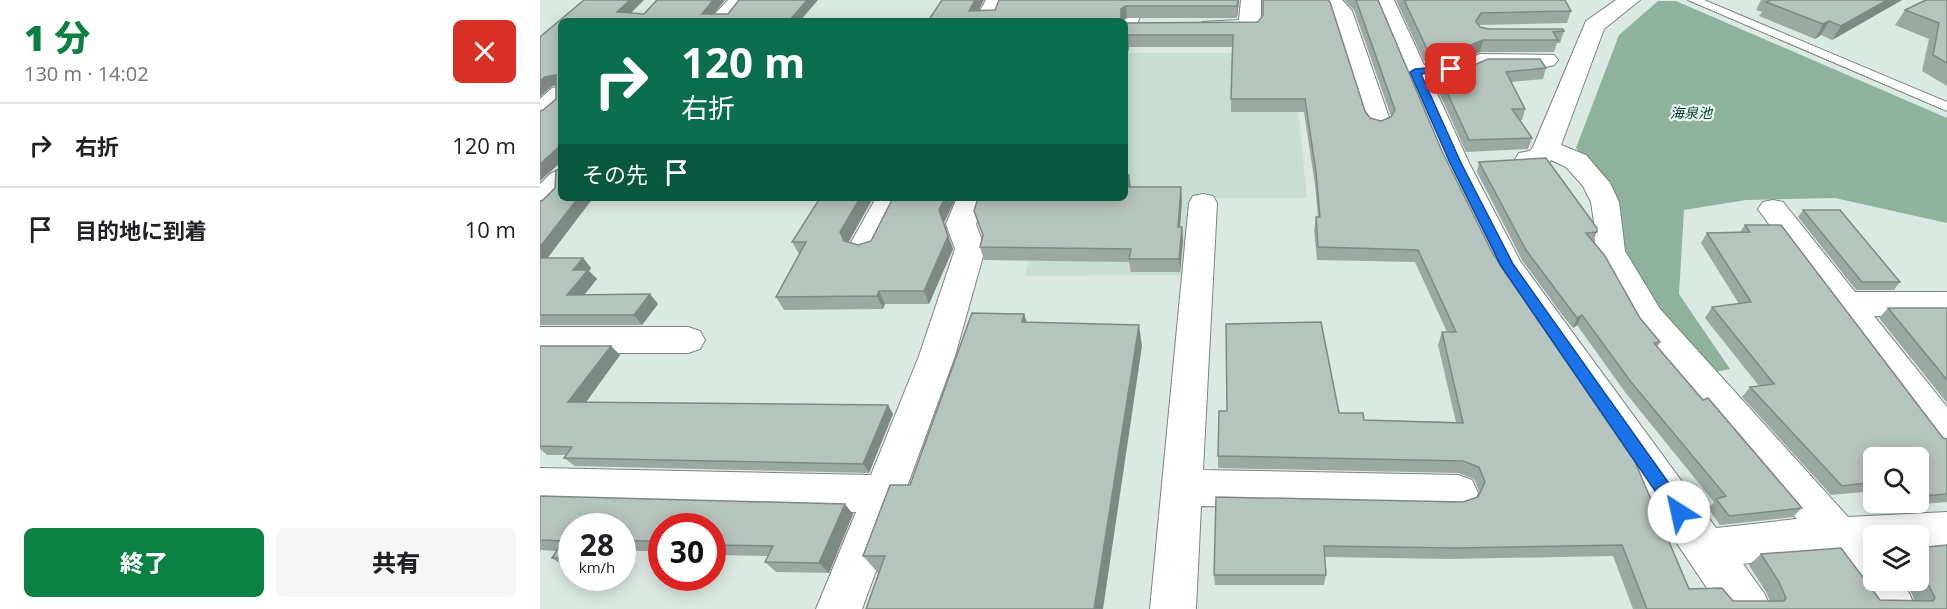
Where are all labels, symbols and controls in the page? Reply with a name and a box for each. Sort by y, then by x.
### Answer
text: 1 分 [24,13,90,62]
button: close [453,20,516,83]
text: 120 m [681,33,805,90]
icon: right [582,42,660,120]
pin [1425,43,1476,94]
icon: arrive [1434,52,1467,85]
text: 130 m · 14:02 [24,60,149,87]
text: 右折 [681,89,735,126]
water label: 海泉池 [1670,103,1714,122]
icon: right [24,129,57,162]
text: 120 m [452,130,516,160]
text: 右折 [75,131,119,161]
icon: arrive [660,156,693,189]
text: その先 [582,159,648,189]
icon: arrive [24,213,57,246]
text: 10 m [465,214,516,244]
text: 目的地に到着 [75,215,207,245]
map controls [1863,447,1929,591]
button: search [1863,447,1929,513]
position arrow [1647,480,1711,544]
speed limit sign: 30 [648,513,726,591]
text: 28 [580,524,614,565]
button: layers [1863,525,1929,591]
button: 終了 [24,528,264,597]
button: 共有 [276,528,516,597]
text: km/h [579,557,615,577]

